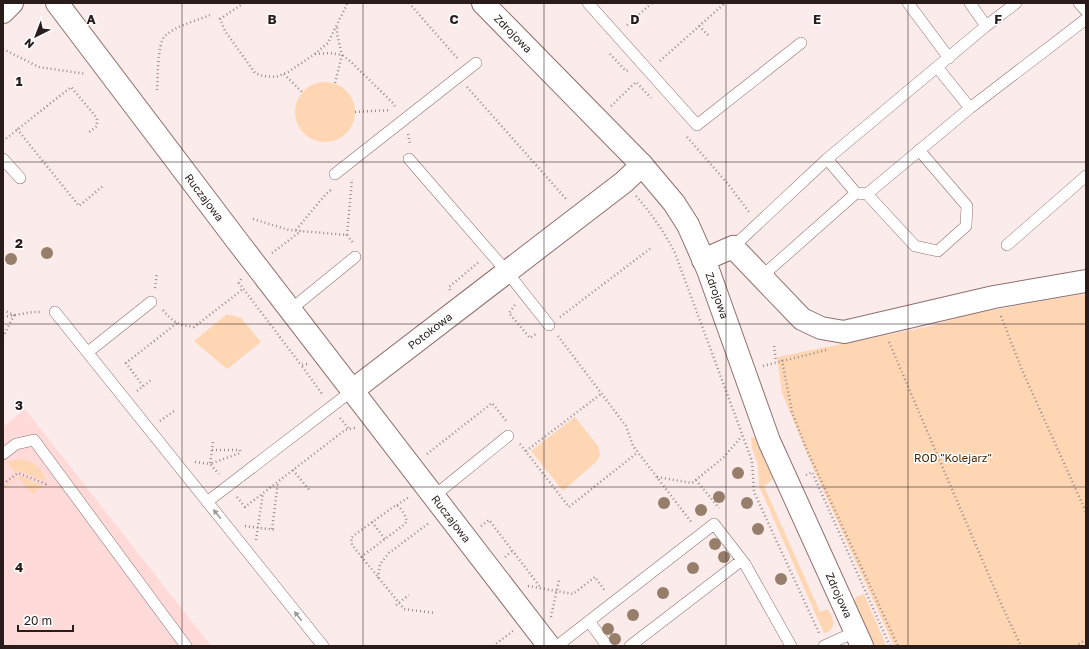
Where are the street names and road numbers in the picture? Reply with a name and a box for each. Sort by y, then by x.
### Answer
street label: Zdrojowa [492,12,535,55]
street label: Ruczajowa [183,171,227,224]
street label: Zdrojowa [703,270,732,320]
street label: Potokowa [405,310,454,352]
street label: Ruczajowa [429,492,474,545]
street label: Zdrojowa [824,570,855,620]

